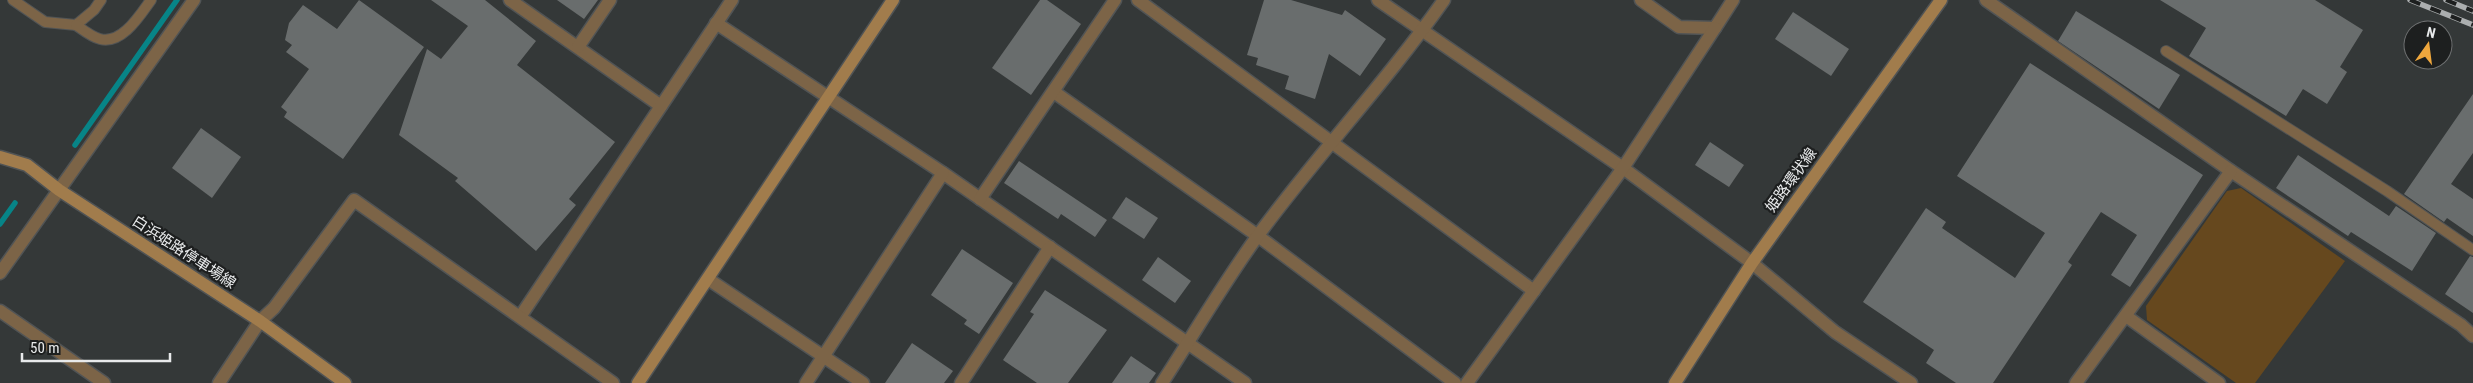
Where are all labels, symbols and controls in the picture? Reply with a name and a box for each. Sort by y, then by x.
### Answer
north arrow [2403,20,2453,70]
text: N [2425,24,2437,41]
street label: 姫路環状線 [1762,144,1820,216]
street label: 白浜姫路停車場線 [129,212,239,292]
scale bar [22,330,170,362]
text: 50 m [30,339,60,357]

